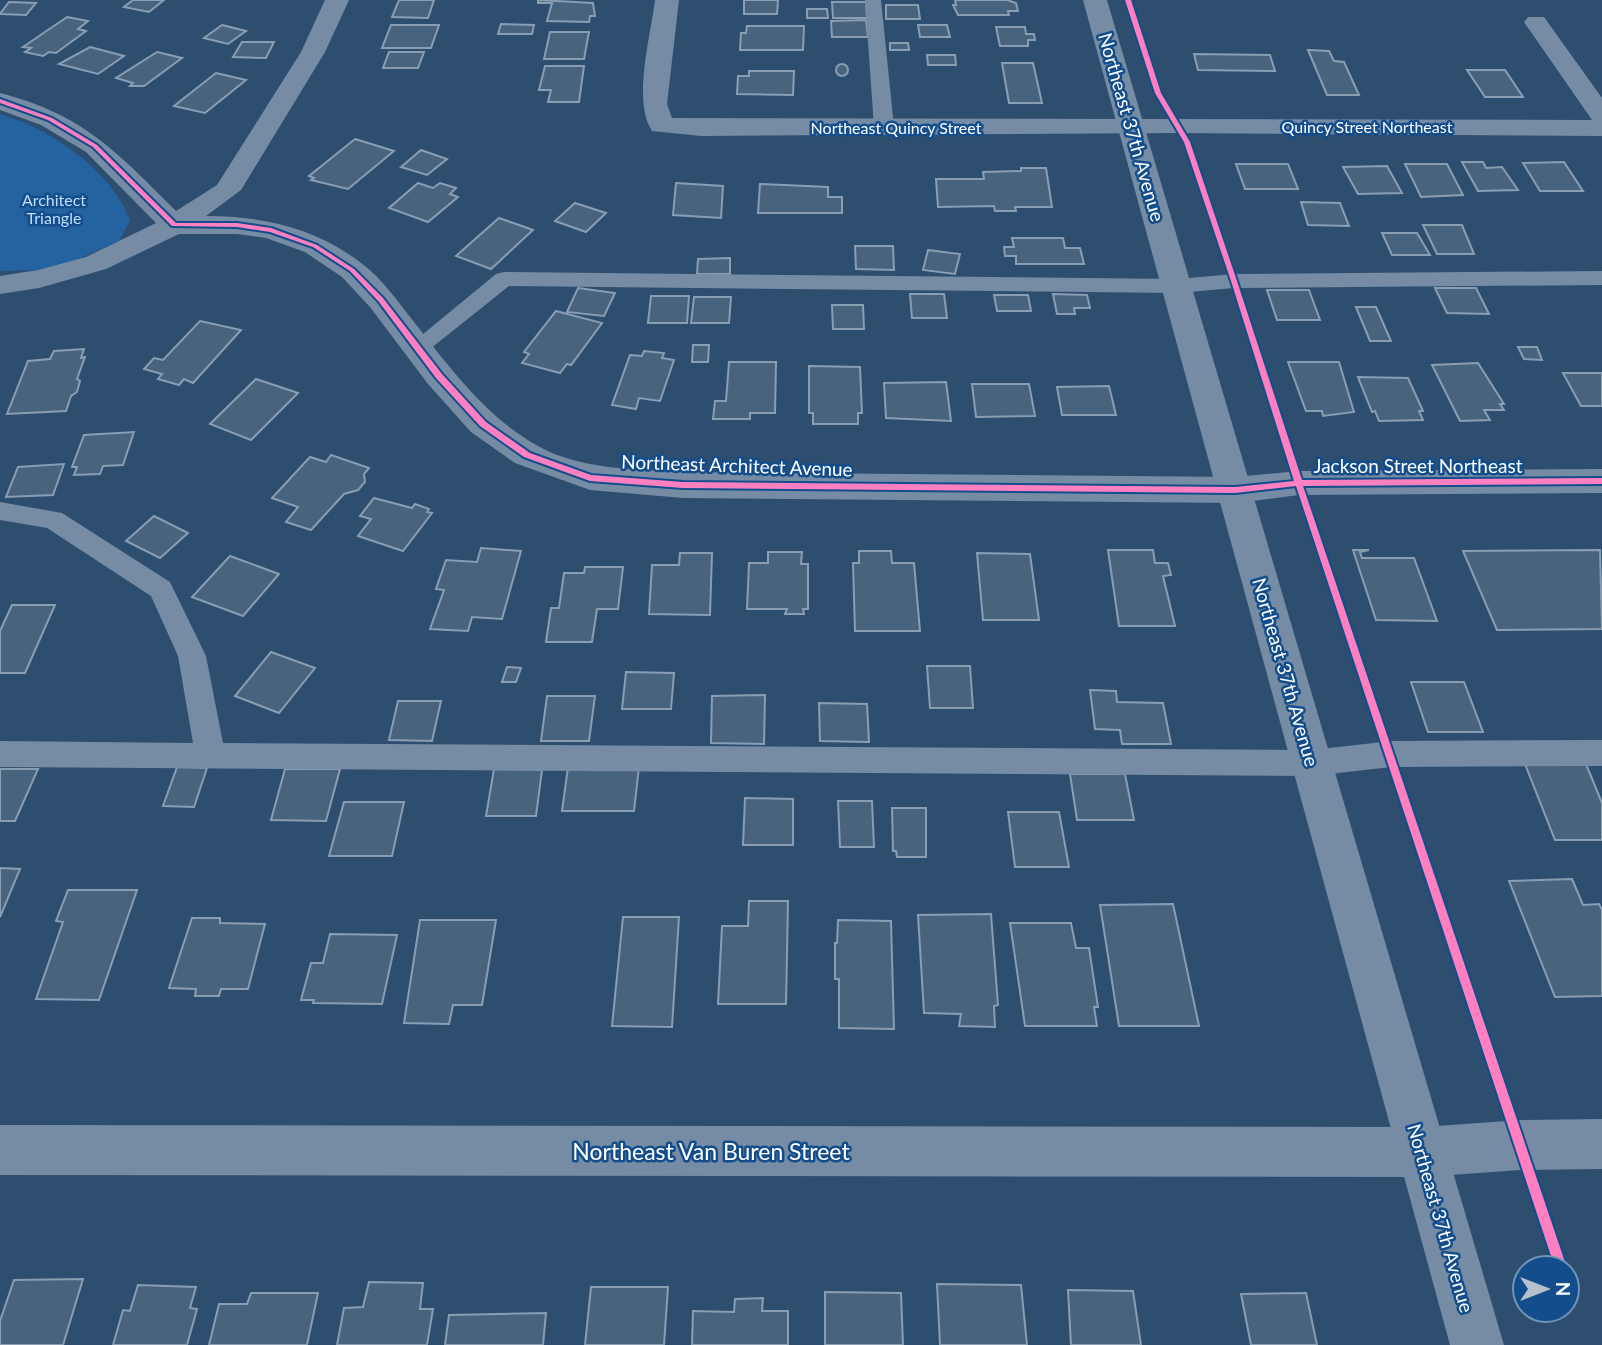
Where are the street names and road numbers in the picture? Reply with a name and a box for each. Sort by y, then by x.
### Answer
street label: Northeast 37th Avenue [1094,30,1170,224]
street label: Quincy Street Northeast [1282,117,1453,136]
street label: Northeast Quincy Street [811,118,982,137]
street label: Northeast Architect Avenue [621,449,853,481]
street label: Jackson Street Northeast [1313,454,1523,477]
street label: Northeast 37th Avenue [1248,575,1324,769]
street label: Northeast 37th Avenue [1403,1121,1479,1315]
street label: Northeast Van Buren Street [572,1137,850,1165]

